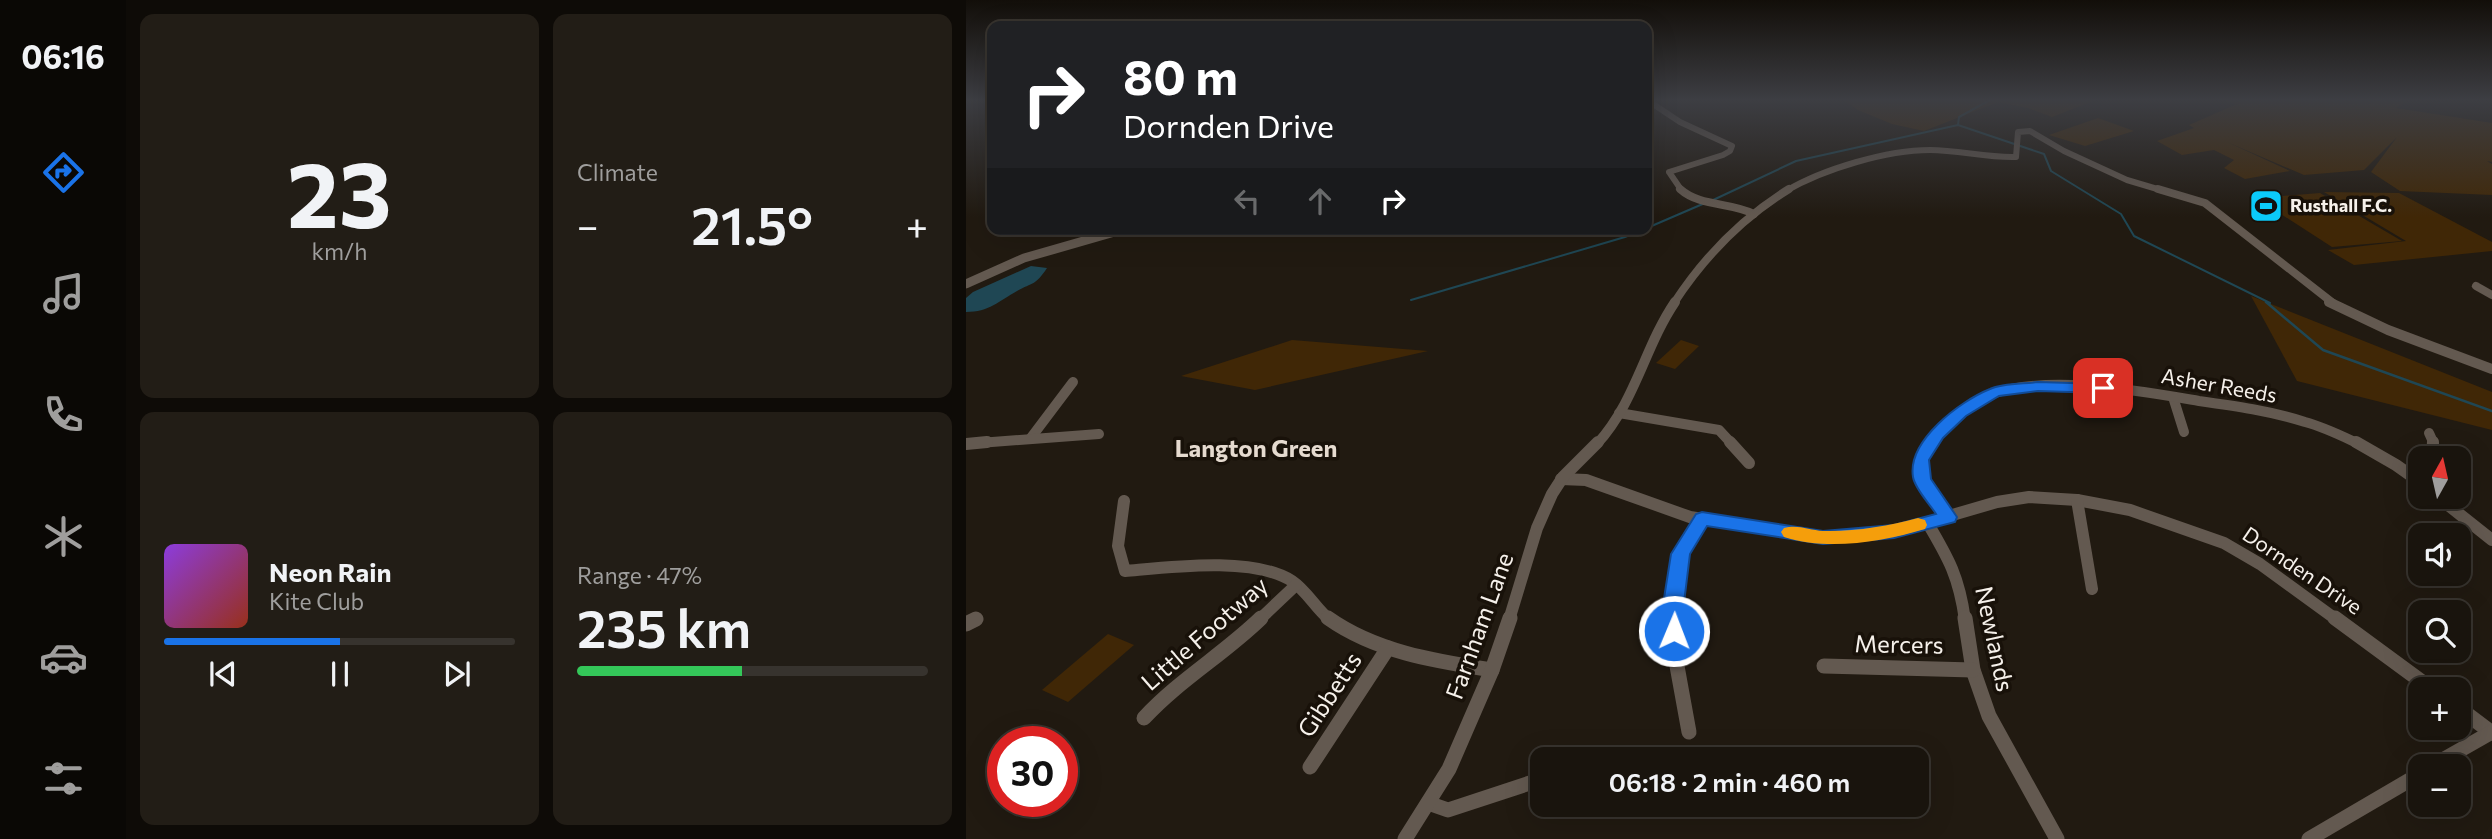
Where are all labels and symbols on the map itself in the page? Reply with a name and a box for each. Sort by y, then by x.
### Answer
sports icon: Rusthall F.C. [2247,187,2285,225]
place label: Rusthall F.C. [2290,194,2392,216]
pin [2073,358,2133,418]
street label: Asher Reeds [2160,362,2279,407]
district label: Langton Green [1175,433,1337,462]
north arrow [2408,446,2471,509]
street label: Dornden Drive [2238,521,2367,619]
street label: Farnham Lane [1439,548,1519,703]
street label: Little Footway [1135,570,1273,696]
street label: Newlands [1970,583,2021,694]
position arrow [1637,594,1711,668]
street label: Mercers [1854,628,1944,659]
street label: Gibbetts [1291,646,1367,742]
speed limit sign: 30 [987,726,1078,817]

